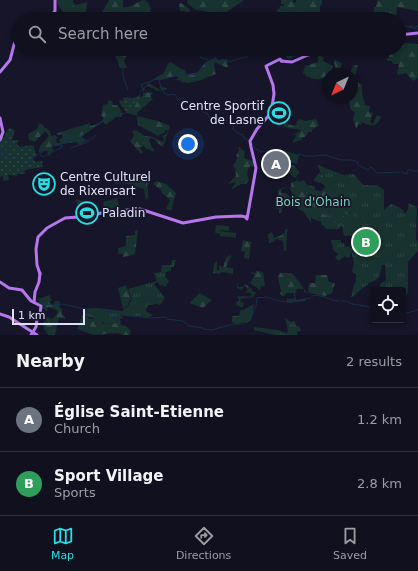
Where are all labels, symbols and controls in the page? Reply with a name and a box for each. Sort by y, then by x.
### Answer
search box [12,12,406,56]
icon: search [26,23,48,45]
text: Search here [58,25,148,43]
north arrow [322,68,358,104]
place label: Centre Sportif de Lasne [180,99,265,127]
sports icon: Centre Sportif de Lasne [266,100,292,126]
your location [178,134,198,154]
pin: A [263,149,289,179]
place label: Centre Culturel de Rixensart [60,170,151,198]
theatre icon: Centre Culturel de Rixensart [31,171,57,197]
park label: Bois d'Ohain [275,195,351,209]
sports icon: Paladin [74,200,100,226]
place label: Paladin [102,206,145,220]
pin: B [353,227,379,257]
map controls [370,287,406,323]
button: locate [370,287,406,323]
scale bar [12,307,85,326]
text: 1 km [18,309,46,322]
text: Nearby [16,351,85,371]
text: 2 results [346,354,402,369]
text: Église Saint-Etienne [54,403,224,421]
text: A [24,412,34,427]
text: 1.2 km [357,412,402,427]
text: Church [54,421,100,436]
text: Sport Village [54,467,163,485]
text: B [24,476,34,491]
text: 2.8 km [357,476,402,491]
text: Sports [54,485,96,500]
tab: Map [51,525,74,562]
tab: Directions [176,525,231,562]
tab: Saved [333,525,367,562]

